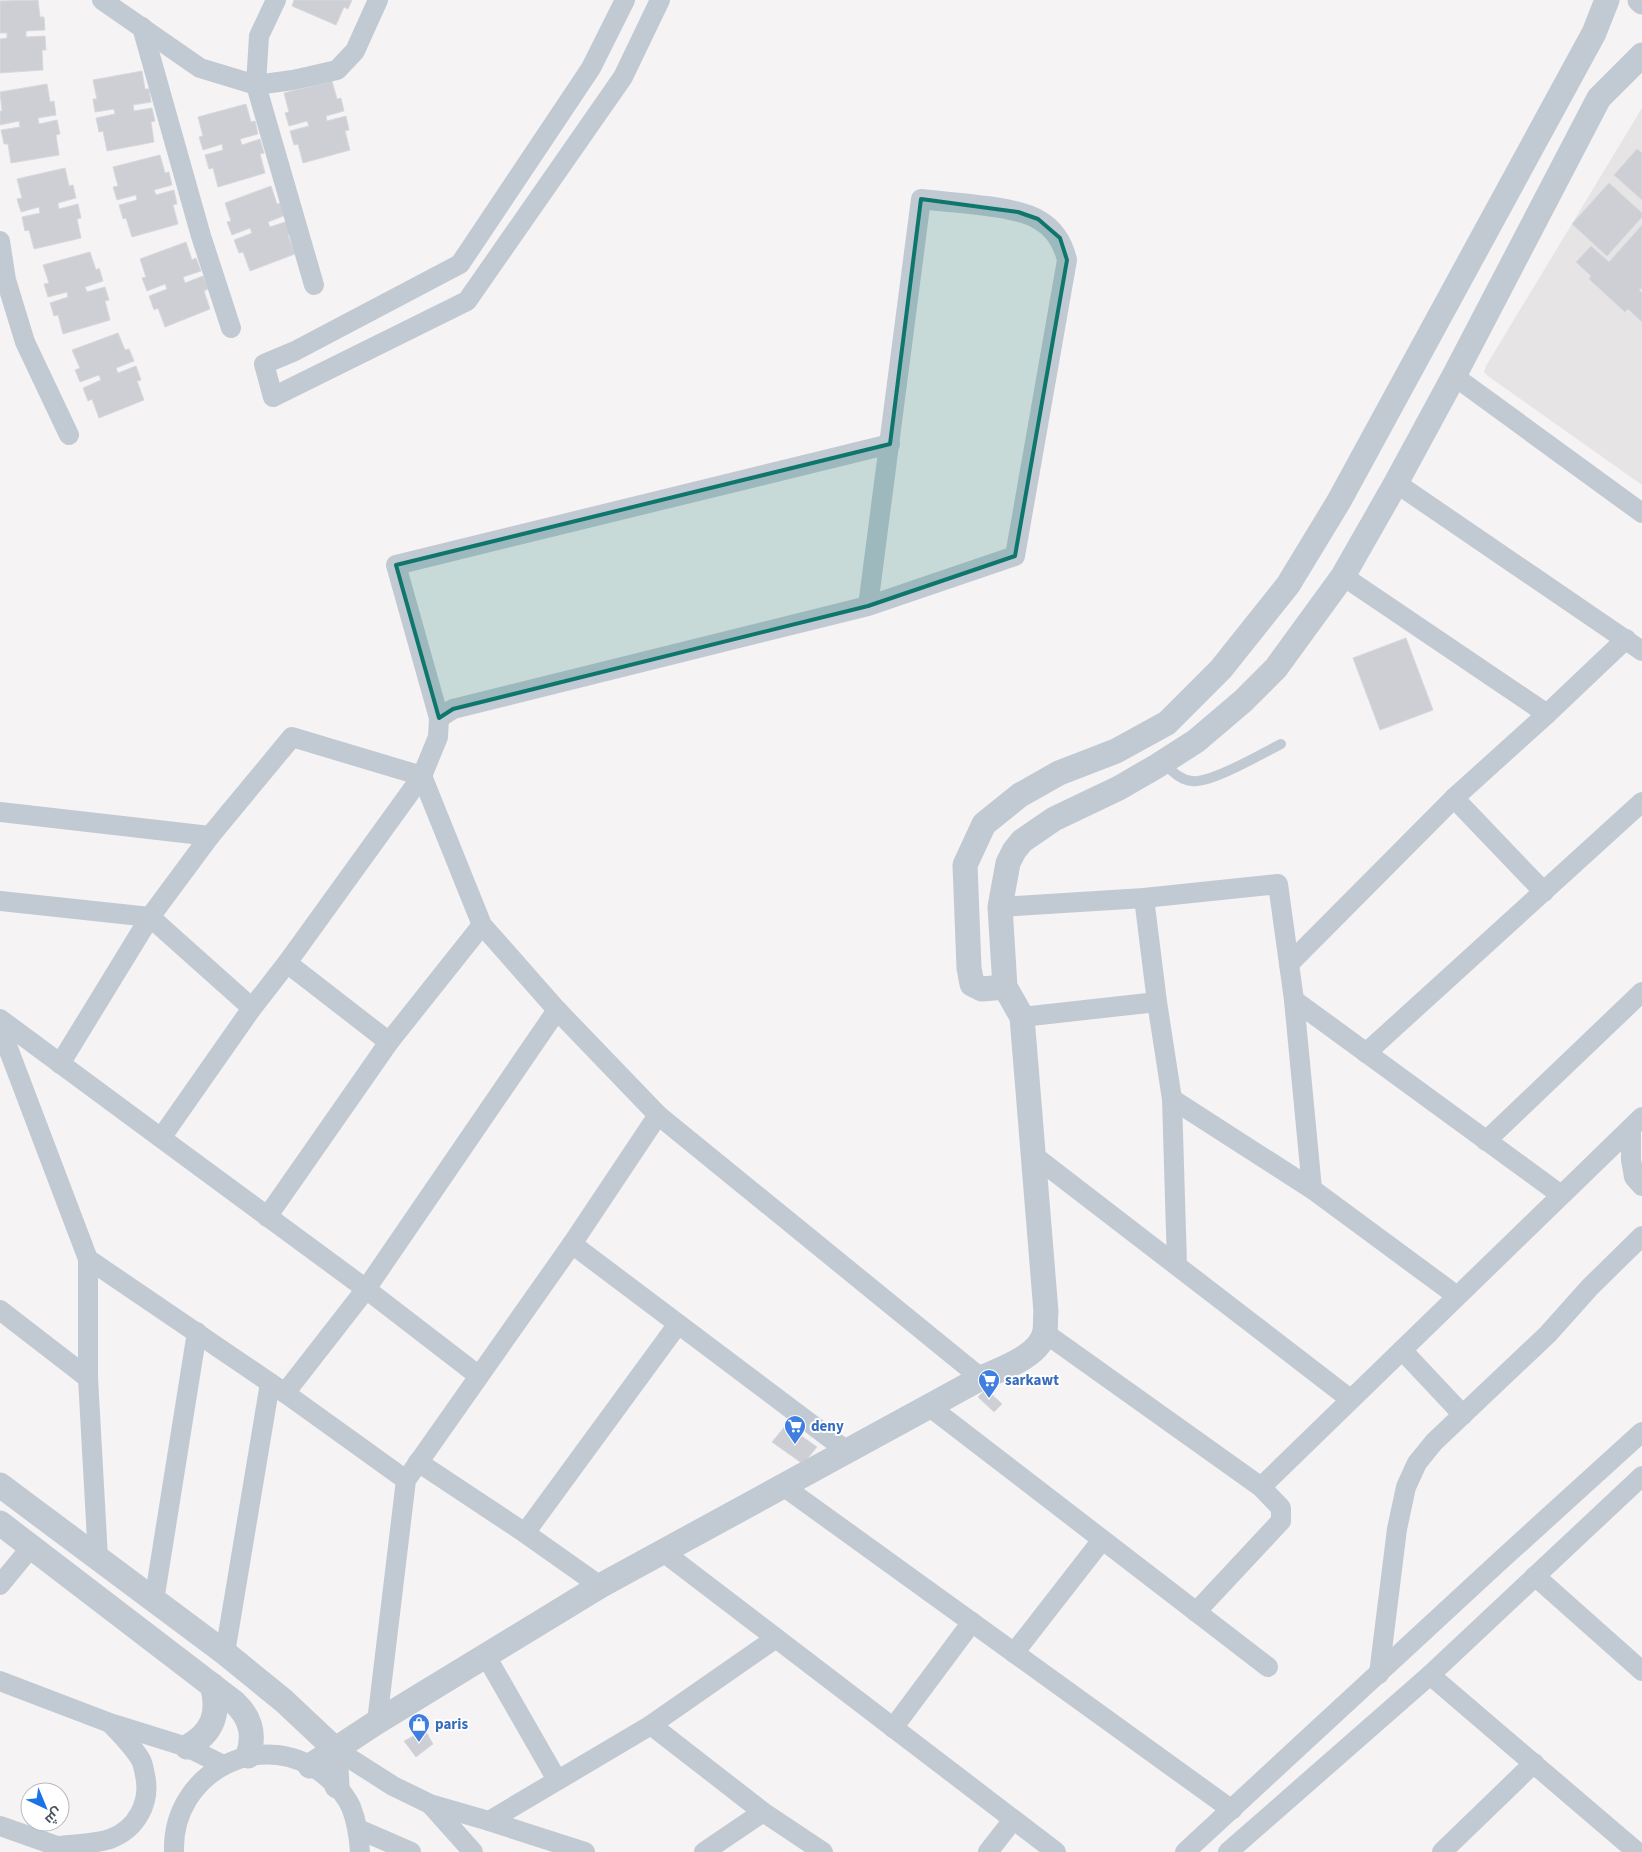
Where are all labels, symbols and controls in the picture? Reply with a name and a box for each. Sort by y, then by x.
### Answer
supermarket icon: sarkawt [977,1368,1001,1399]
place label: sarkawt [1005,1370,1059,1391]
supermarket icon: deny [783,1414,807,1445]
place label: deny [811,1416,844,1437]
shop icon: paris [407,1712,431,1743]
place label: paris [435,1714,468,1735]
north arrow [20,1782,70,1832]
text: ش [40,1802,67,1829]

